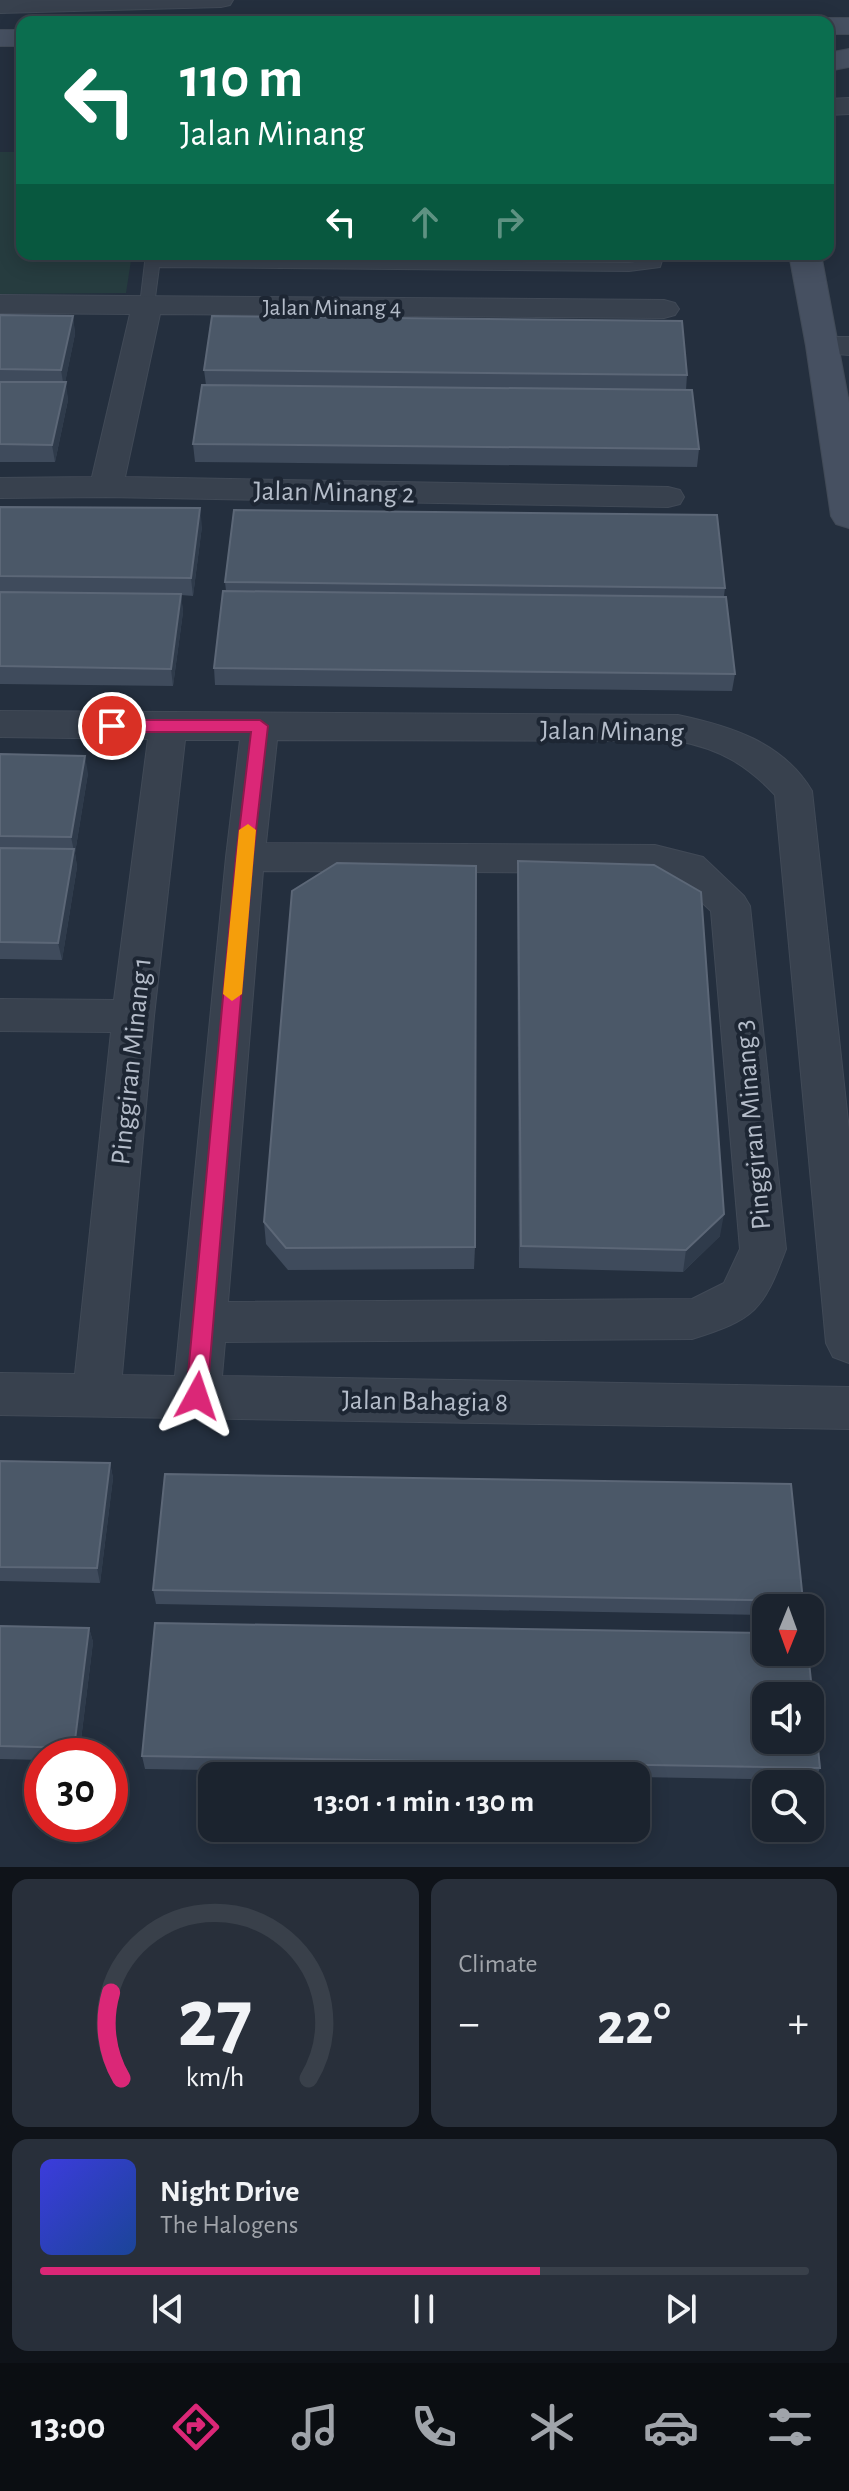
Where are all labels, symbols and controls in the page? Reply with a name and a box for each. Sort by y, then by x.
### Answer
icon: left [48,48,152,152]
text: 110 m [180,51,303,107]
text: Jalan Minang [180,116,365,152]
icon: left [319,200,363,244]
icon: ahead [403,200,447,244]
icon: right [487,200,531,244]
street label: Jalan Minang 4 [263,296,401,320]
street label: Jalan Minang 2 [253,478,415,508]
pin [78,692,146,760]
icon: arrive [90,704,134,748]
street label: Jalan Minang [540,717,684,747]
street label: Pinggiran Minang 1 [107,956,157,1166]
street label: Pinggiran Minang 3 [730,1019,776,1231]
position arrow [155,1354,239,1438]
street label: Jalan Bahagia 8 [342,1387,508,1417]
north arrow [752,1594,824,1666]
map controls [752,1594,824,1842]
button: sound [752,1682,824,1754]
speed limit sign: 30 [24,1738,128,1842]
button: search [752,1770,824,1842]
text: 13:01 · 1 min · 130 m [314,1787,534,1817]
text: Climate [459,1951,537,1977]
text: 27 [178,1978,253,2062]
text: 22° [597,1995,671,2055]
text: − [459,2002,480,2046]
text: + [788,2002,809,2046]
text: km/h [186,2063,245,2092]
text: Night Drive [160,2177,299,2207]
text: The Halogens [160,2212,298,2238]
icon: previous [146,2287,190,2331]
icon: pause [402,2287,446,2331]
icon: next [659,2287,703,2331]
icon: directions [168,2399,224,2455]
icon: music [287,2399,343,2455]
icon: phone [406,2399,462,2455]
icon: climate [524,2399,580,2455]
icon: car [643,2399,699,2455]
icon: filters [762,2399,818,2455]
text: 13:00 [31,2409,106,2445]

